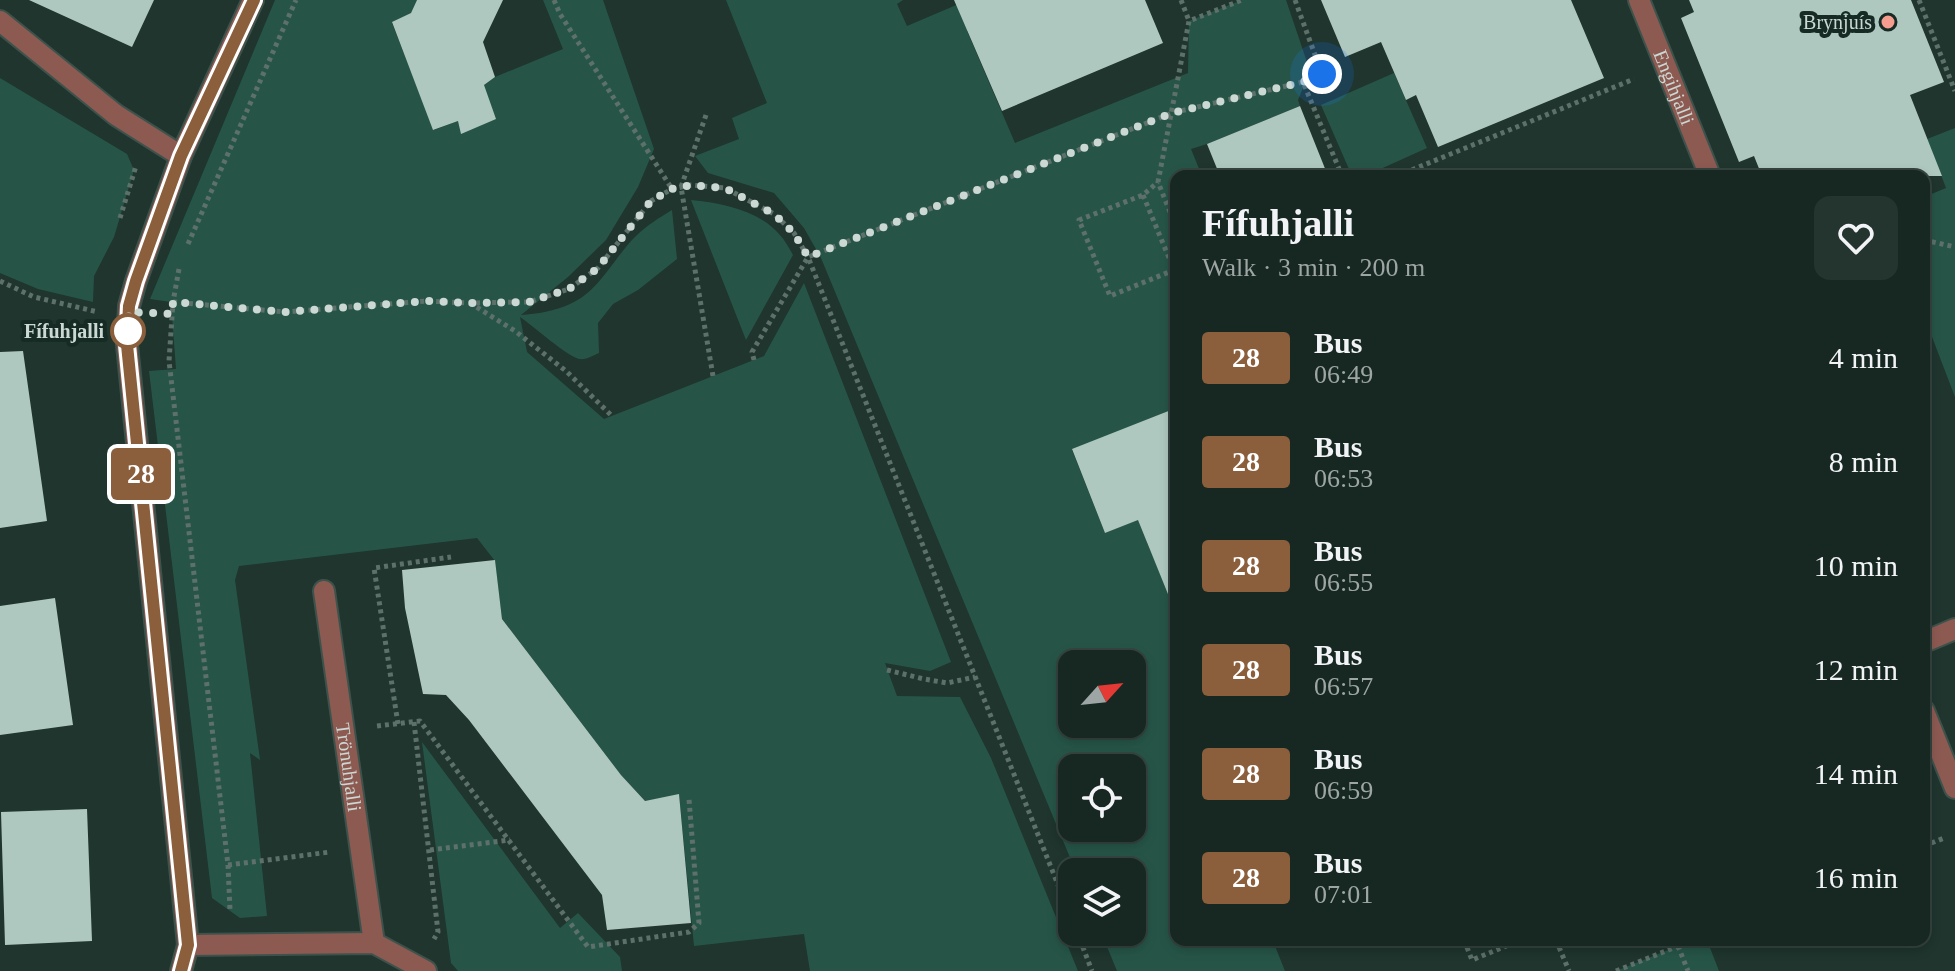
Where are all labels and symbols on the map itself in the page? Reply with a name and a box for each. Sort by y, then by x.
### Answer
place label: Brynjuís [1803,11,1872,34]
marker: Brynjuís [1879,13,1897,31]
street label: Engihjalli [1649,46,1699,128]
your location [1302,54,1342,94]
marker: Fífuhjalli [111,314,145,348]
place label: Fífuhjalli [24,320,104,343]
line badge: 28 [105,448,177,500]
north arrow [1058,650,1146,738]
street label: Trönuhjalli [332,721,366,813]

